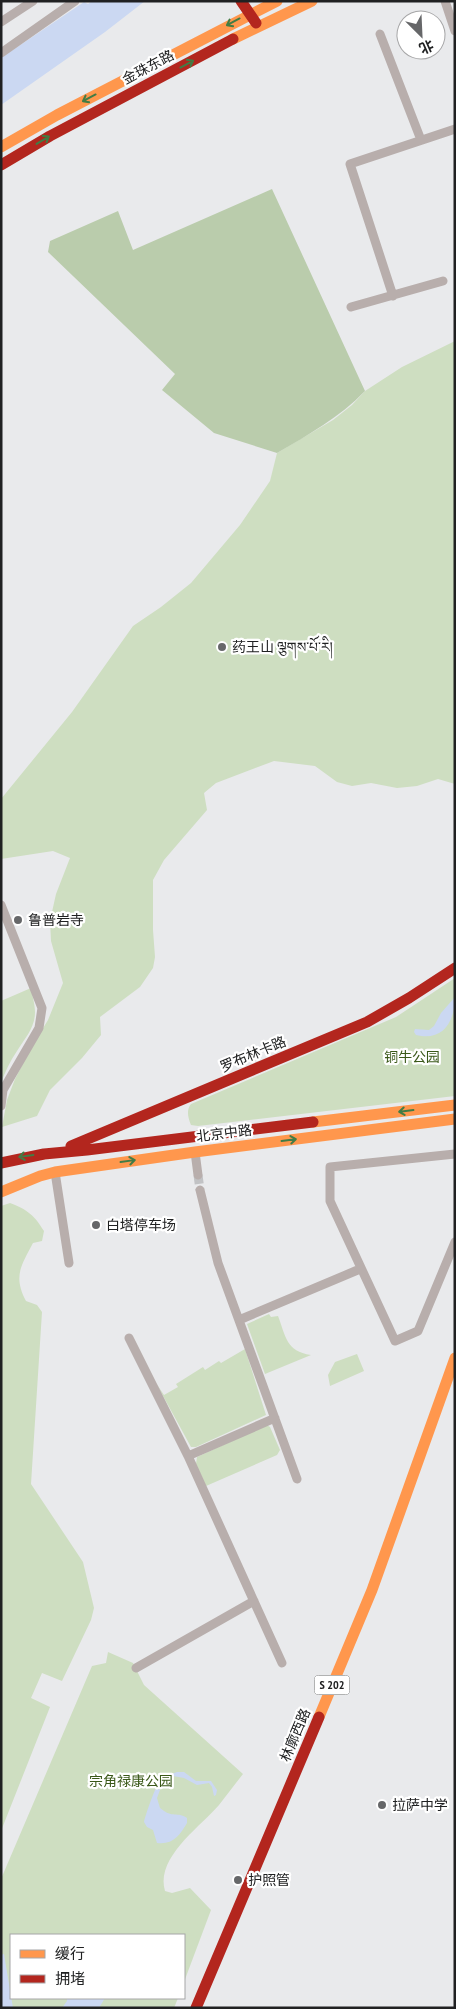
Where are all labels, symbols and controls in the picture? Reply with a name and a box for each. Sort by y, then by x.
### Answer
north arrow [396,10,446,60]
one-way arrow [226,18,241,28]
text: 北 [416,36,436,58]
street label: 金珠东路 [119,46,177,88]
one-way arrow [179,59,194,69]
one-way arrow [82,94,97,103]
one-way arrow [35,134,49,144]
place label: 药王山 ལྕགས་པོ་རི། [232,635,333,659]
marker: 药王山 ལྕགས་པོ་རི། [216,641,228,653]
place label: 鲁普岩寺 [28,911,84,929]
marker: 鲁普岩寺 [12,914,24,926]
street label: 罗布林卡路 [217,1032,289,1076]
park label: 铜牛公园 [384,1048,440,1066]
one-way arrow [399,1106,415,1116]
street label: 北京中路 [195,1121,253,1145]
one-way arrow [281,1135,297,1145]
one-way arrow [19,1151,35,1161]
one-way arrow [120,1156,136,1166]
place label: 白塔停车场 [106,1216,176,1234]
marker: 白塔停车场 [90,1219,102,1231]
road number: S 202 [314,1676,350,1694]
street label: 林廓西路 [276,1706,314,1764]
park label: 宗角禄康公园 [89,1772,173,1790]
place label: 拉萨中学 [392,1796,448,1814]
marker: 拉萨中学 [376,1799,388,1811]
place label: 护照管 [248,1871,290,1889]
marker: 护照管 [232,1874,244,1886]
legend [10,1934,185,1999]
text: 缓行 [55,1944,85,1963]
text: 拥堵 [55,1969,85,1988]

